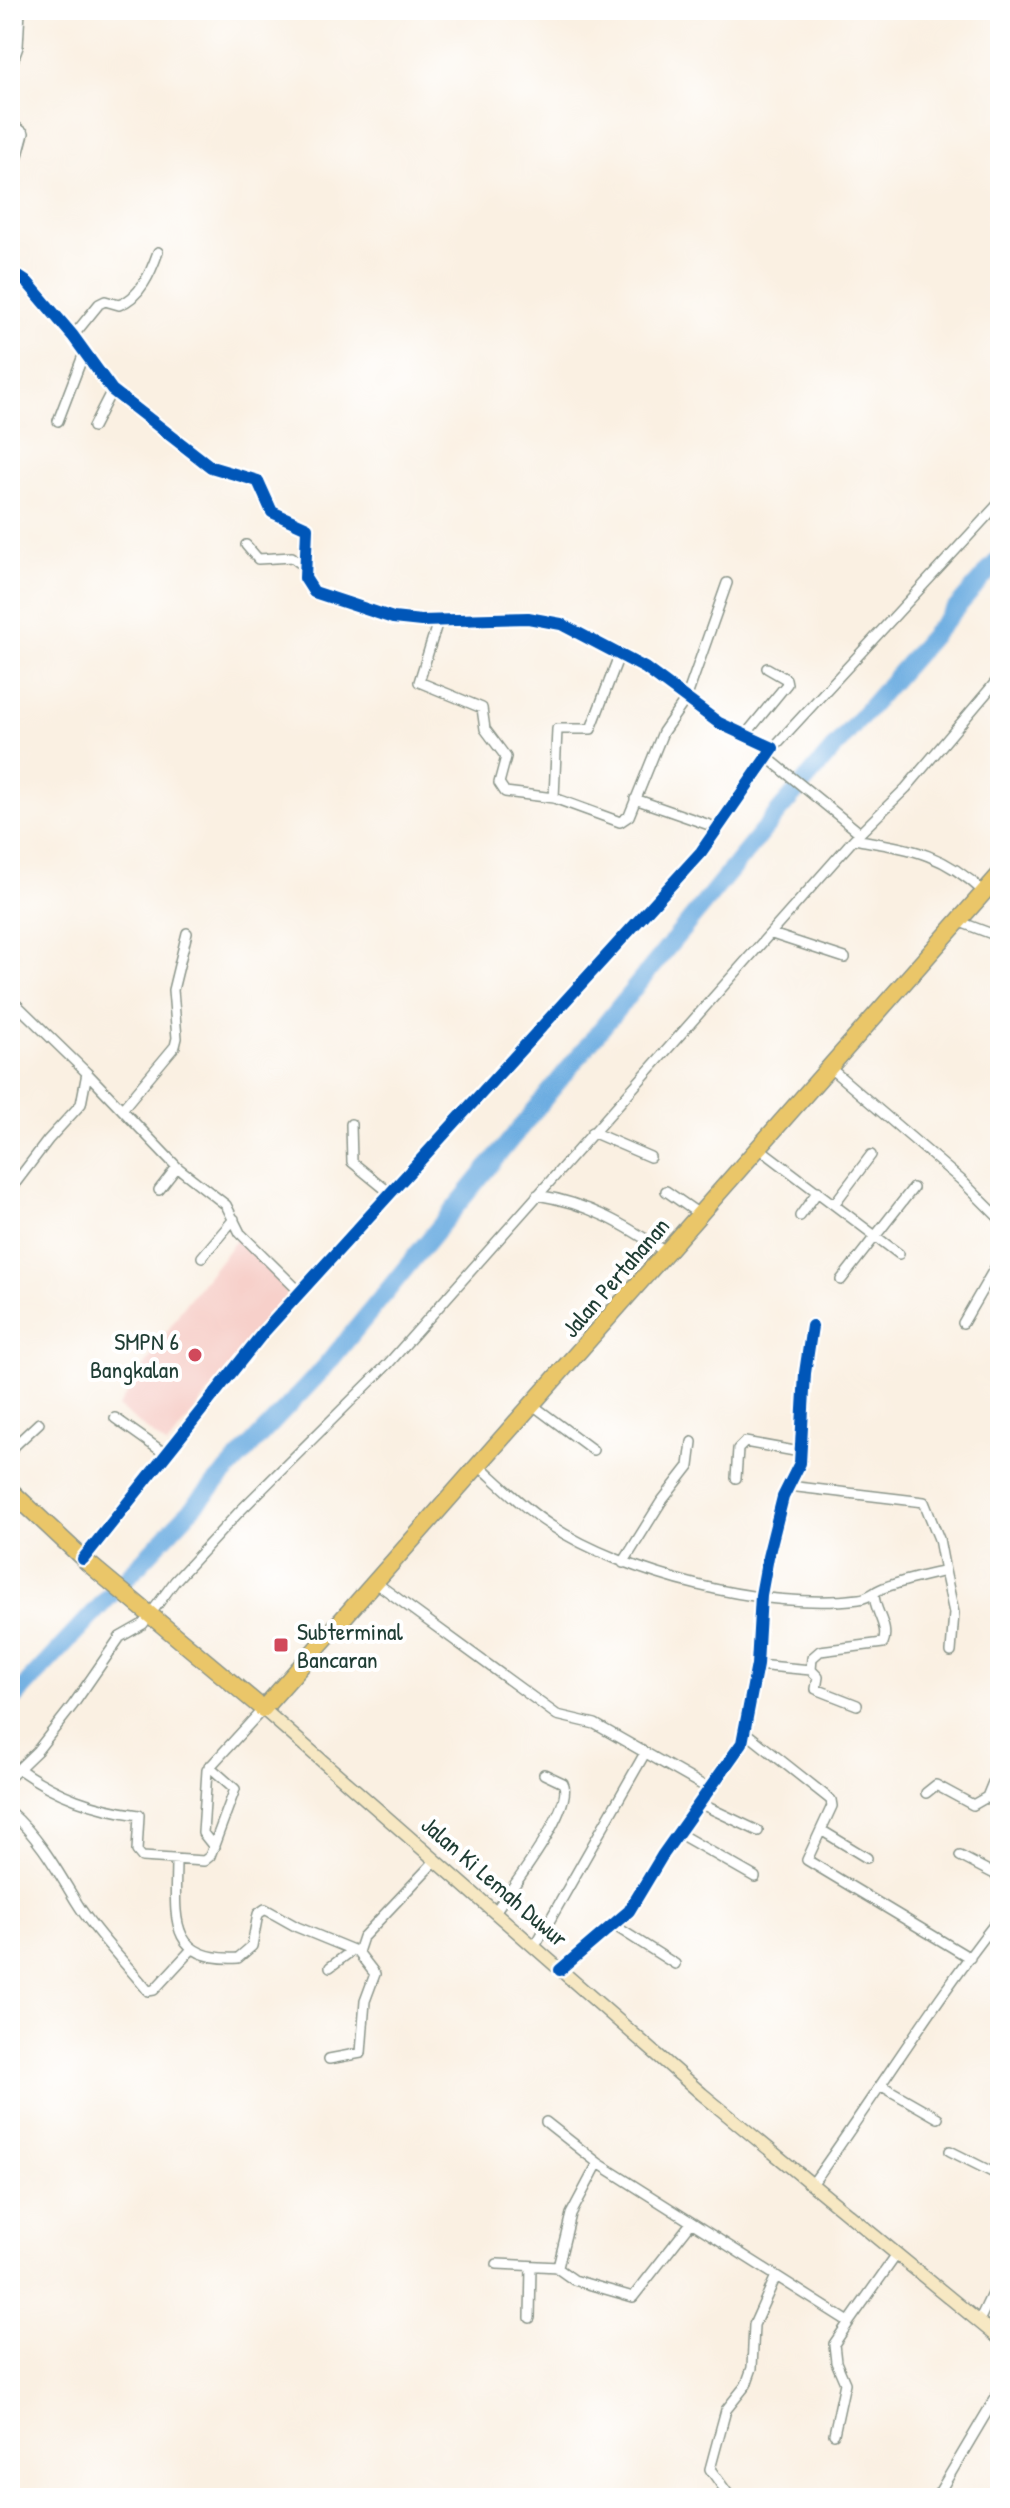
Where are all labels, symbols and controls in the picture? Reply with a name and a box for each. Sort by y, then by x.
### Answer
street label: Jalan Pertahanan [554,1210,676,1344]
place label: SMPN 6 Bangkalan [90,1325,179,1385]
marker: SMPN 6 Bangkalan [186,1346,204,1364]
place label: Subterminal Bancaran [297,1615,404,1675]
marker: Subterminal Bancaran [272,1636,290,1654]
street label: Jalan Ki Lemah Duwur [415,1808,575,1954]

